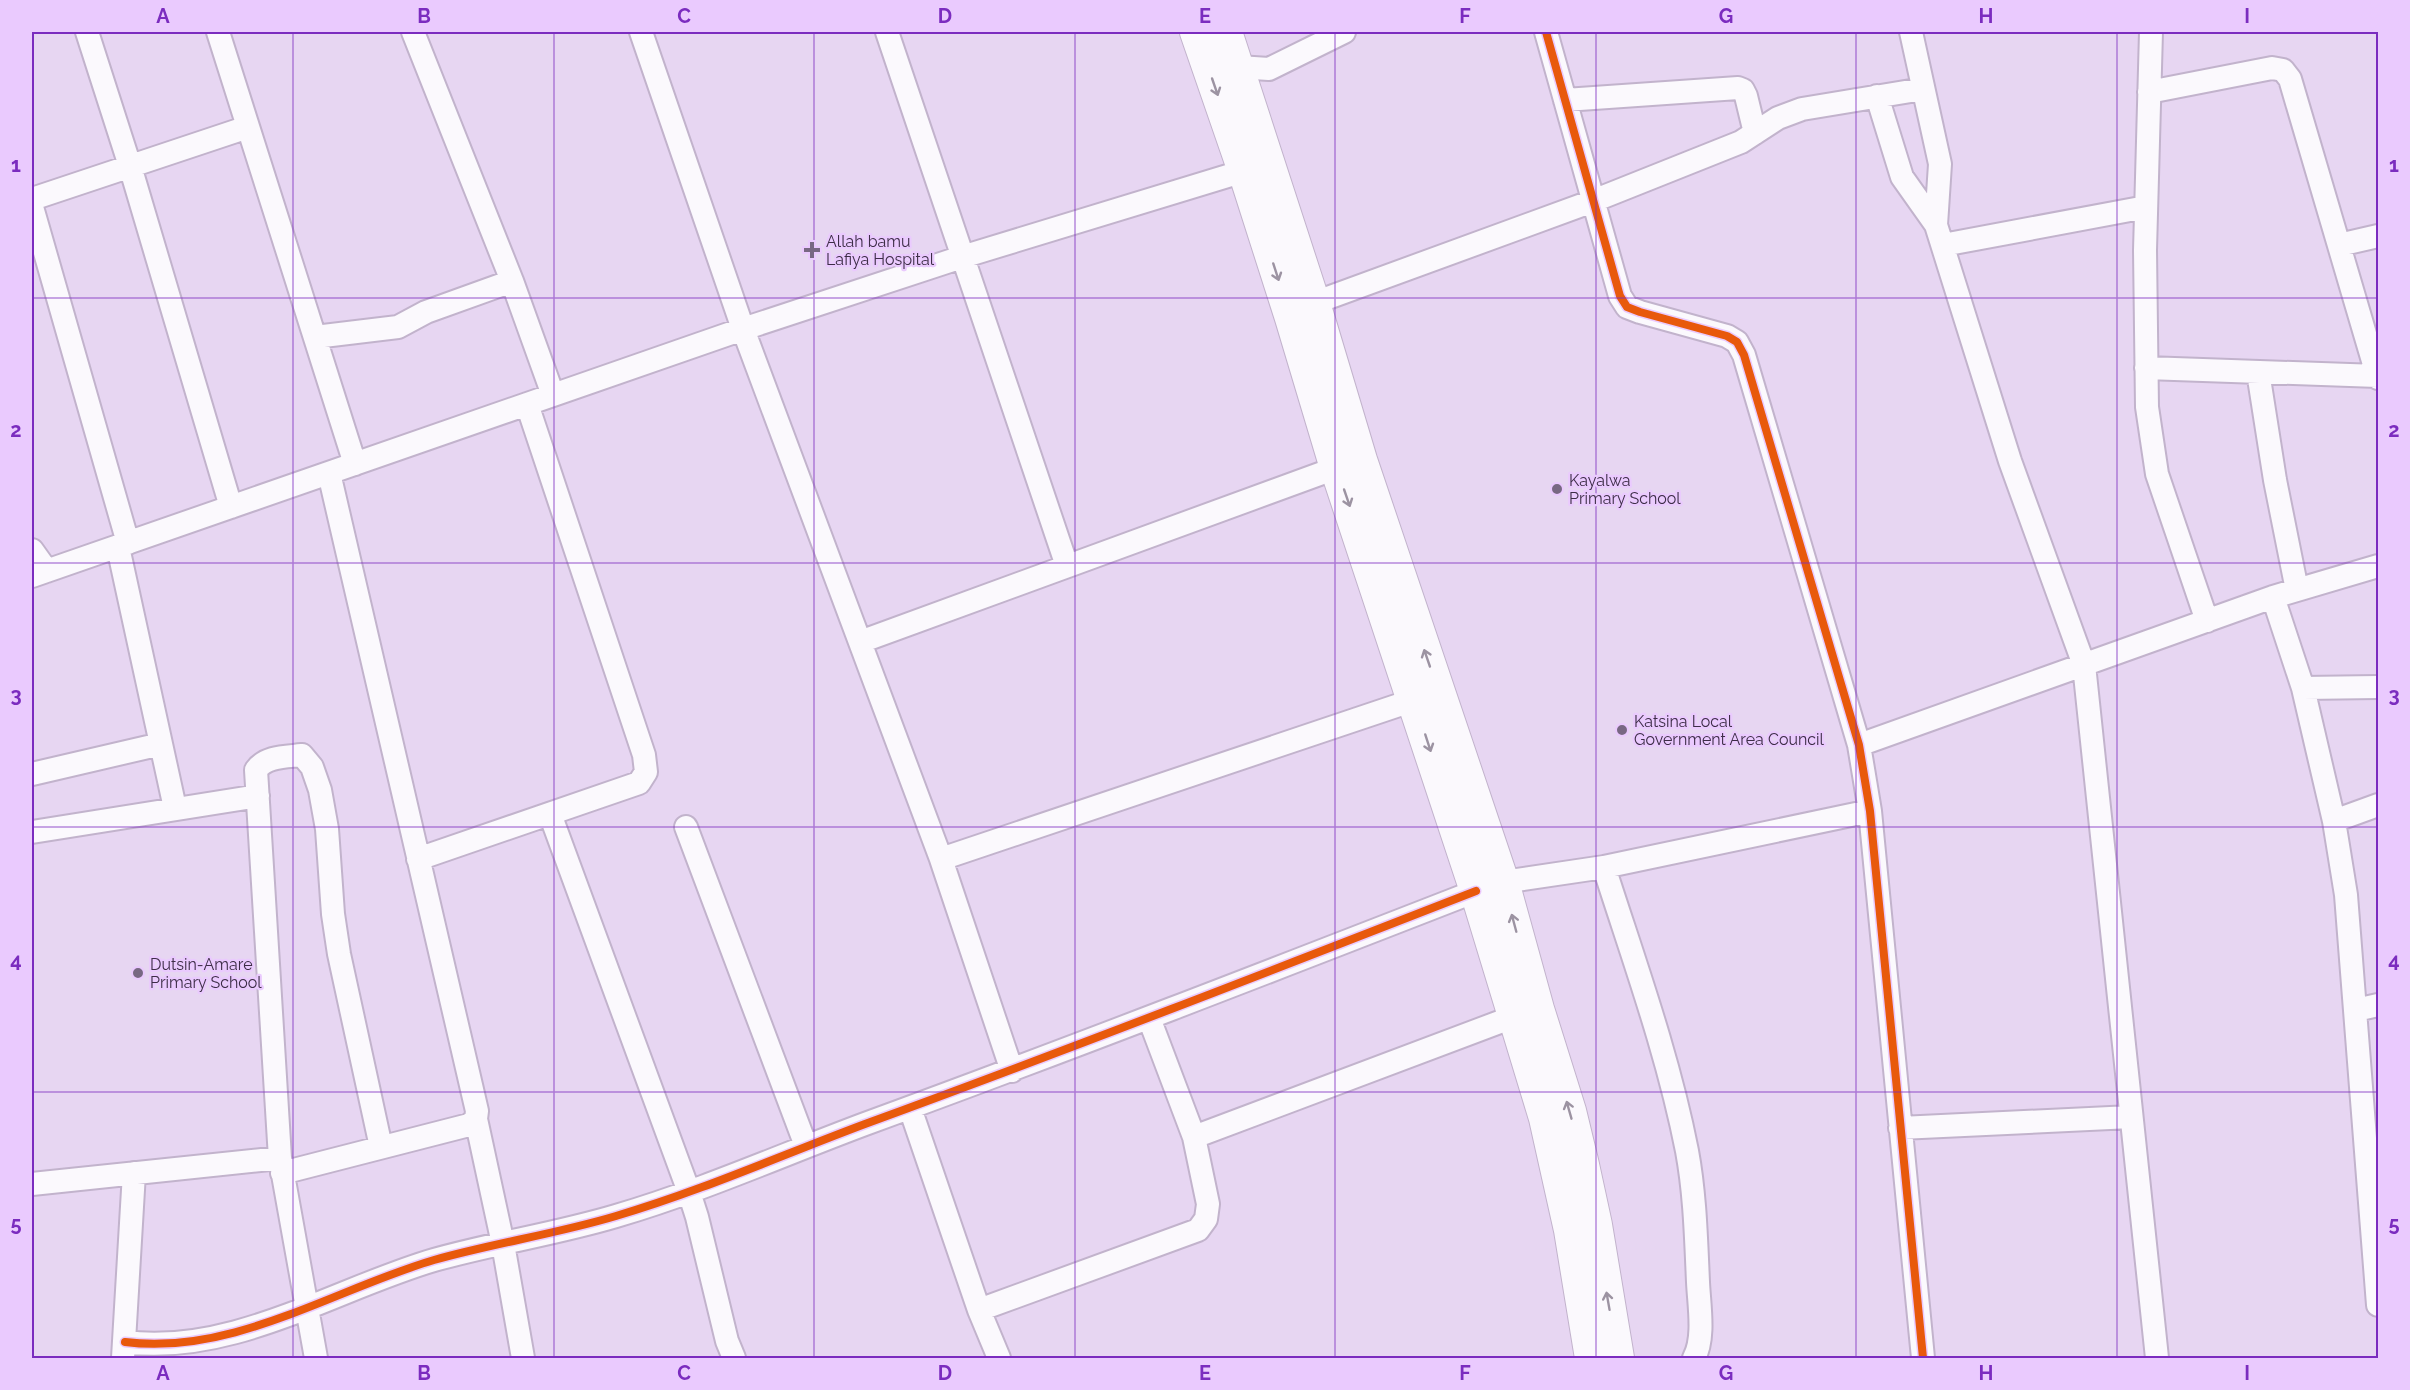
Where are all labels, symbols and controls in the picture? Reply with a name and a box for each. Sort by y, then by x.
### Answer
text: A [156,4,170,28]
text: B [417,4,431,28]
text: C [677,4,691,28]
text: D [938,4,952,28]
text: E [1199,4,1211,28]
text: F [1459,4,1471,28]
text: G [1719,4,1733,28]
text: H [1979,4,1993,28]
text: I [2244,4,2250,28]
one-way arrow [1210,77,1221,96]
text: 1 [11,153,21,177]
text: 1 [2389,153,2399,177]
place label: Allah bamu Lafiya Hospital [826,232,935,269]
marker: Allah bamu Lafiya Hospital [803,241,821,259]
one-way arrow [1272,262,1283,281]
text: 2 [10,418,22,442]
text: 2 [2388,418,2400,442]
place label: Kayalwa Primary School [1569,471,1681,508]
marker: Kayalwa Primary School [1550,482,1564,496]
one-way arrow [1342,488,1353,507]
one-way arrow [1421,649,1432,668]
text: 3 [10,683,22,707]
text: 3 [2388,683,2400,707]
place label: Katsina Local Government Area Council [1634,712,1825,749]
marker: Katsina Local Government Area Council [1615,723,1629,737]
one-way arrow [1423,733,1434,752]
one-way arrow [1508,914,1519,933]
text: 4 [10,948,22,972]
text: 4 [2388,948,2400,972]
place label: Dutsin-Amare Primary School [150,955,262,992]
marker: Dutsin-Amare Primary School [131,966,145,980]
one-way arrow [1563,1101,1574,1120]
text: 5 [10,1212,22,1236]
text: 5 [2388,1212,2400,1236]
one-way arrow [1603,1291,1614,1311]
text: A [156,1361,170,1385]
text: B [417,1361,431,1385]
text: C [677,1361,691,1385]
text: D [938,1361,952,1385]
text: E [1199,1361,1211,1385]
text: F [1459,1361,1471,1385]
text: G [1719,1361,1733,1385]
text: H [1979,1361,1993,1385]
text: I [2244,1361,2250,1385]

